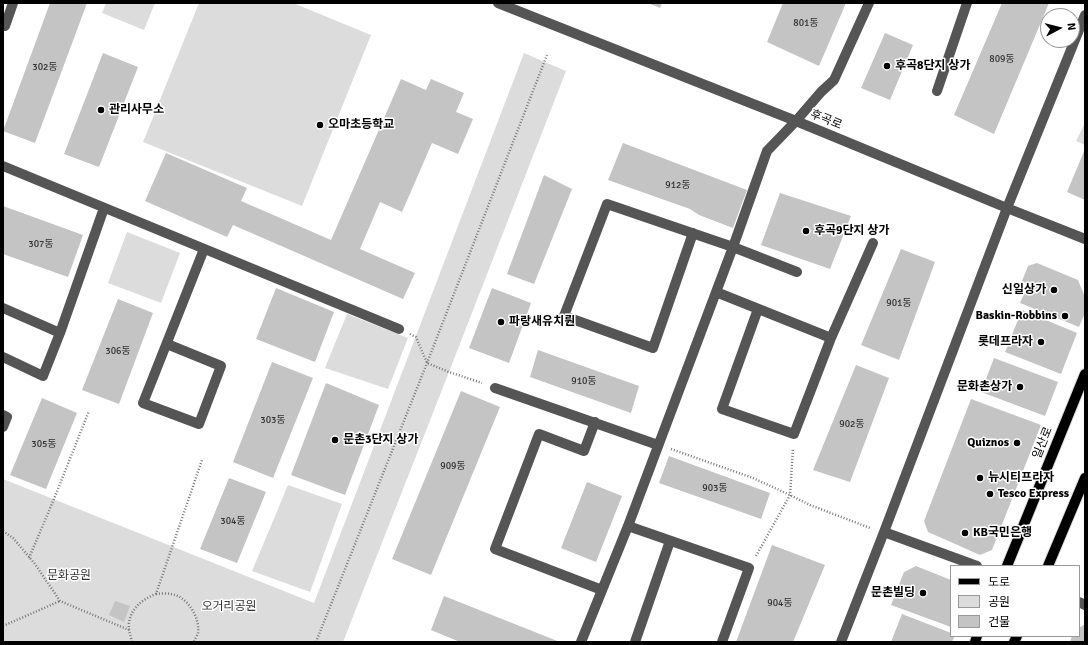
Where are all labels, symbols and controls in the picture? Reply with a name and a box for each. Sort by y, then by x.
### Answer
north arrow [1040,8,1080,48]
house number: 801동 [793,17,819,29]
text: N [1064,22,1078,31]
house number: 809동 [989,53,1015,65]
place label: 후곡8단지 상가 [895,59,970,73]
house number: 302동 [32,61,58,73]
marker: 후곡8단지 상가 [882,61,892,71]
place label: 관리사무소 [109,103,164,117]
marker: 관리사무소 [96,105,106,115]
street label: 후곡로 [808,107,844,133]
place label: 오마초등학교 [328,118,394,132]
marker: 오마초등학교 [315,120,325,130]
house number: 912동 [665,179,691,191]
place label: 후곡9단지 상가 [814,224,889,238]
marker: 후곡9단지 상가 [801,226,811,236]
house number: 307동 [28,238,54,250]
place label: 신일상가 [1002,283,1046,297]
marker: 신일상가 [1049,285,1059,295]
house number: 901동 [886,297,912,309]
place label: Baskin-Robbins [976,309,1057,323]
marker: Baskin-Robbins [1060,311,1070,321]
place label: 파랑새유치뤈 [509,315,575,329]
marker: 파랑새유치뤈 [496,317,506,327]
place label: 롯데프라자 [978,335,1033,349]
marker: 롯데프라자 [1036,337,1046,347]
house number: 306동 [105,345,131,357]
house number: 910동 [571,375,597,387]
place label: 문화촌상가 [957,380,1012,394]
marker: 문화촌상가 [1015,382,1025,392]
house number: 303동 [260,414,286,426]
house number: 902동 [839,418,865,430]
street label: 일산로 [1030,425,1056,461]
place label: 문촌3단지 상가 [343,433,418,447]
marker: 문촌3단지 상가 [330,435,340,445]
place label: Quiznos [967,436,1009,450]
house number: 305동 [31,438,57,450]
marker: Quiznos [1012,438,1022,448]
house number: 909동 [440,460,466,472]
place label: 뉴시티프라자 [988,471,1054,485]
marker: 뉴시티프라자 [975,473,985,483]
house number: 903동 [702,482,728,494]
place label: Tesco Express [998,487,1069,501]
marker: Tesco Express [985,489,995,499]
house number: 304동 [220,515,246,527]
place label: KB국민은행 [973,526,1032,540]
marker: KB국민은행 [960,528,970,538]
legend [950,565,1080,637]
park label: 문화공원 [47,569,91,583]
text: 도로 [988,575,1010,590]
place label: 문촌빌딩 [871,586,915,600]
marker: 문촌빌딩 [918,588,928,598]
text: 공원 [988,595,1010,610]
house number: 904동 [767,597,793,609]
park label: 오거리공원 [201,600,257,614]
text: 건물 [988,615,1010,630]

